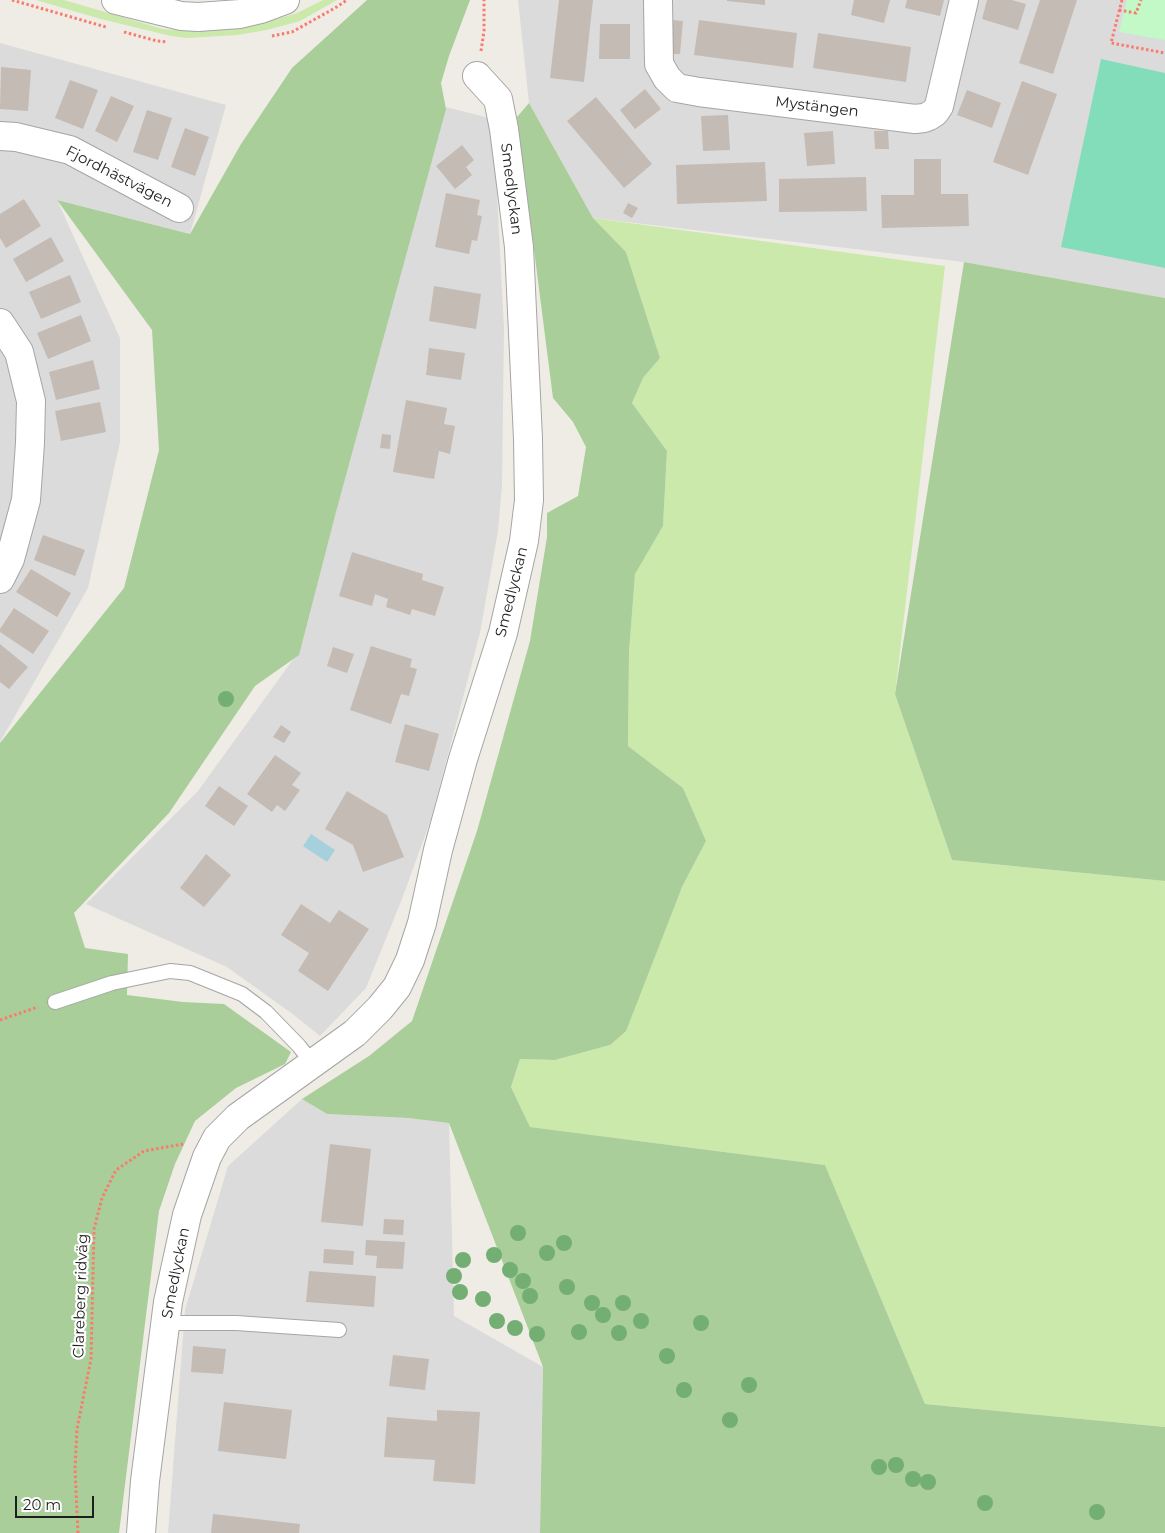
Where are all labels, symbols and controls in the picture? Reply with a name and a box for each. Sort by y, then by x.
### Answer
street label: Mystängen [774,93,860,121]
street label: Fjordhästvägen [63,142,175,212]
street label: Smedlyckan [496,142,526,236]
street label: Smedlyckan [492,545,532,639]
street label: Smedlyckan [158,1226,194,1320]
street label: Clareberg ridväg [70,1233,92,1359]
scale bar [18,1486,96,1518]
text: 20 m [23,1495,61,1514]

